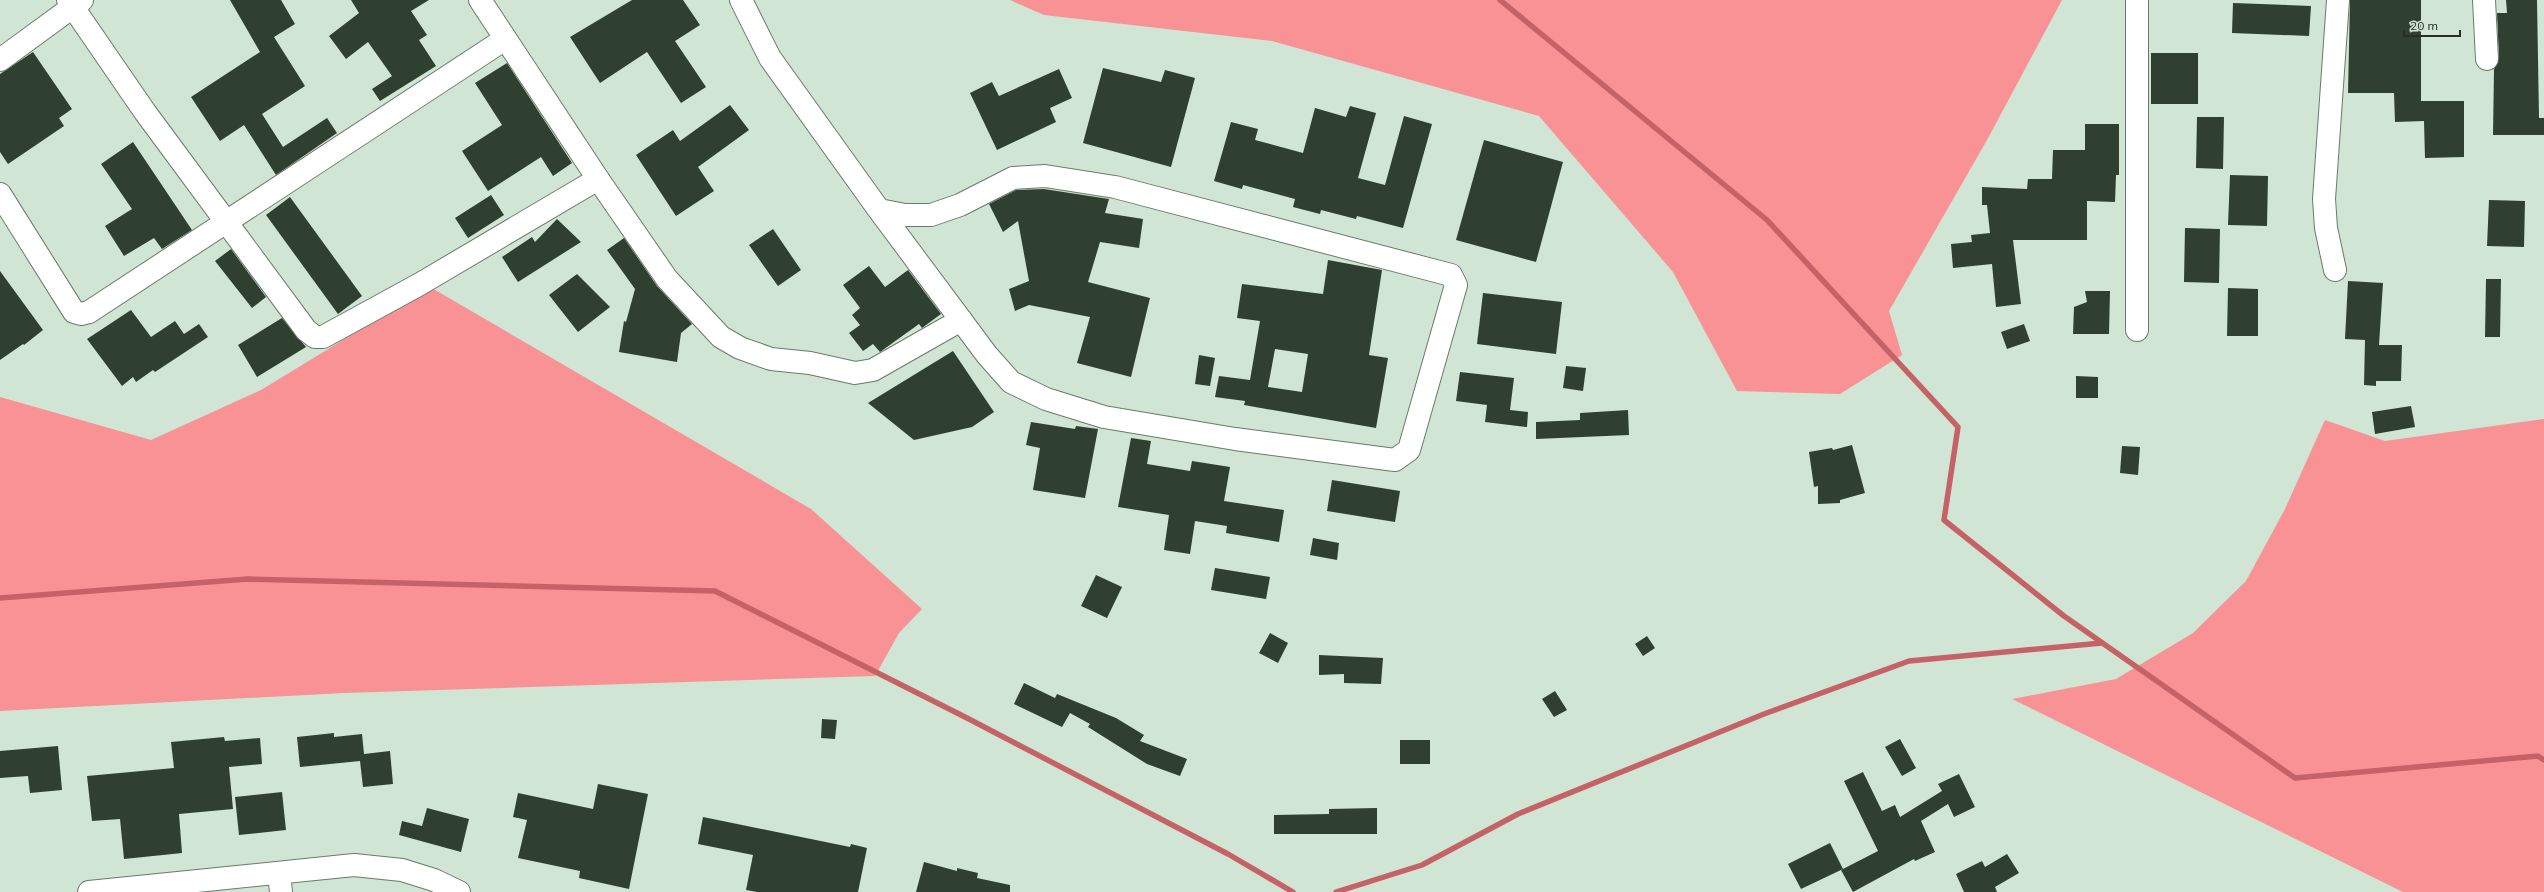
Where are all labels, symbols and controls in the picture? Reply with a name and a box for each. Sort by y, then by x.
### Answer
scale bar [2404,12,2460,38]
text: 20 m [2410,18,2438,33]

